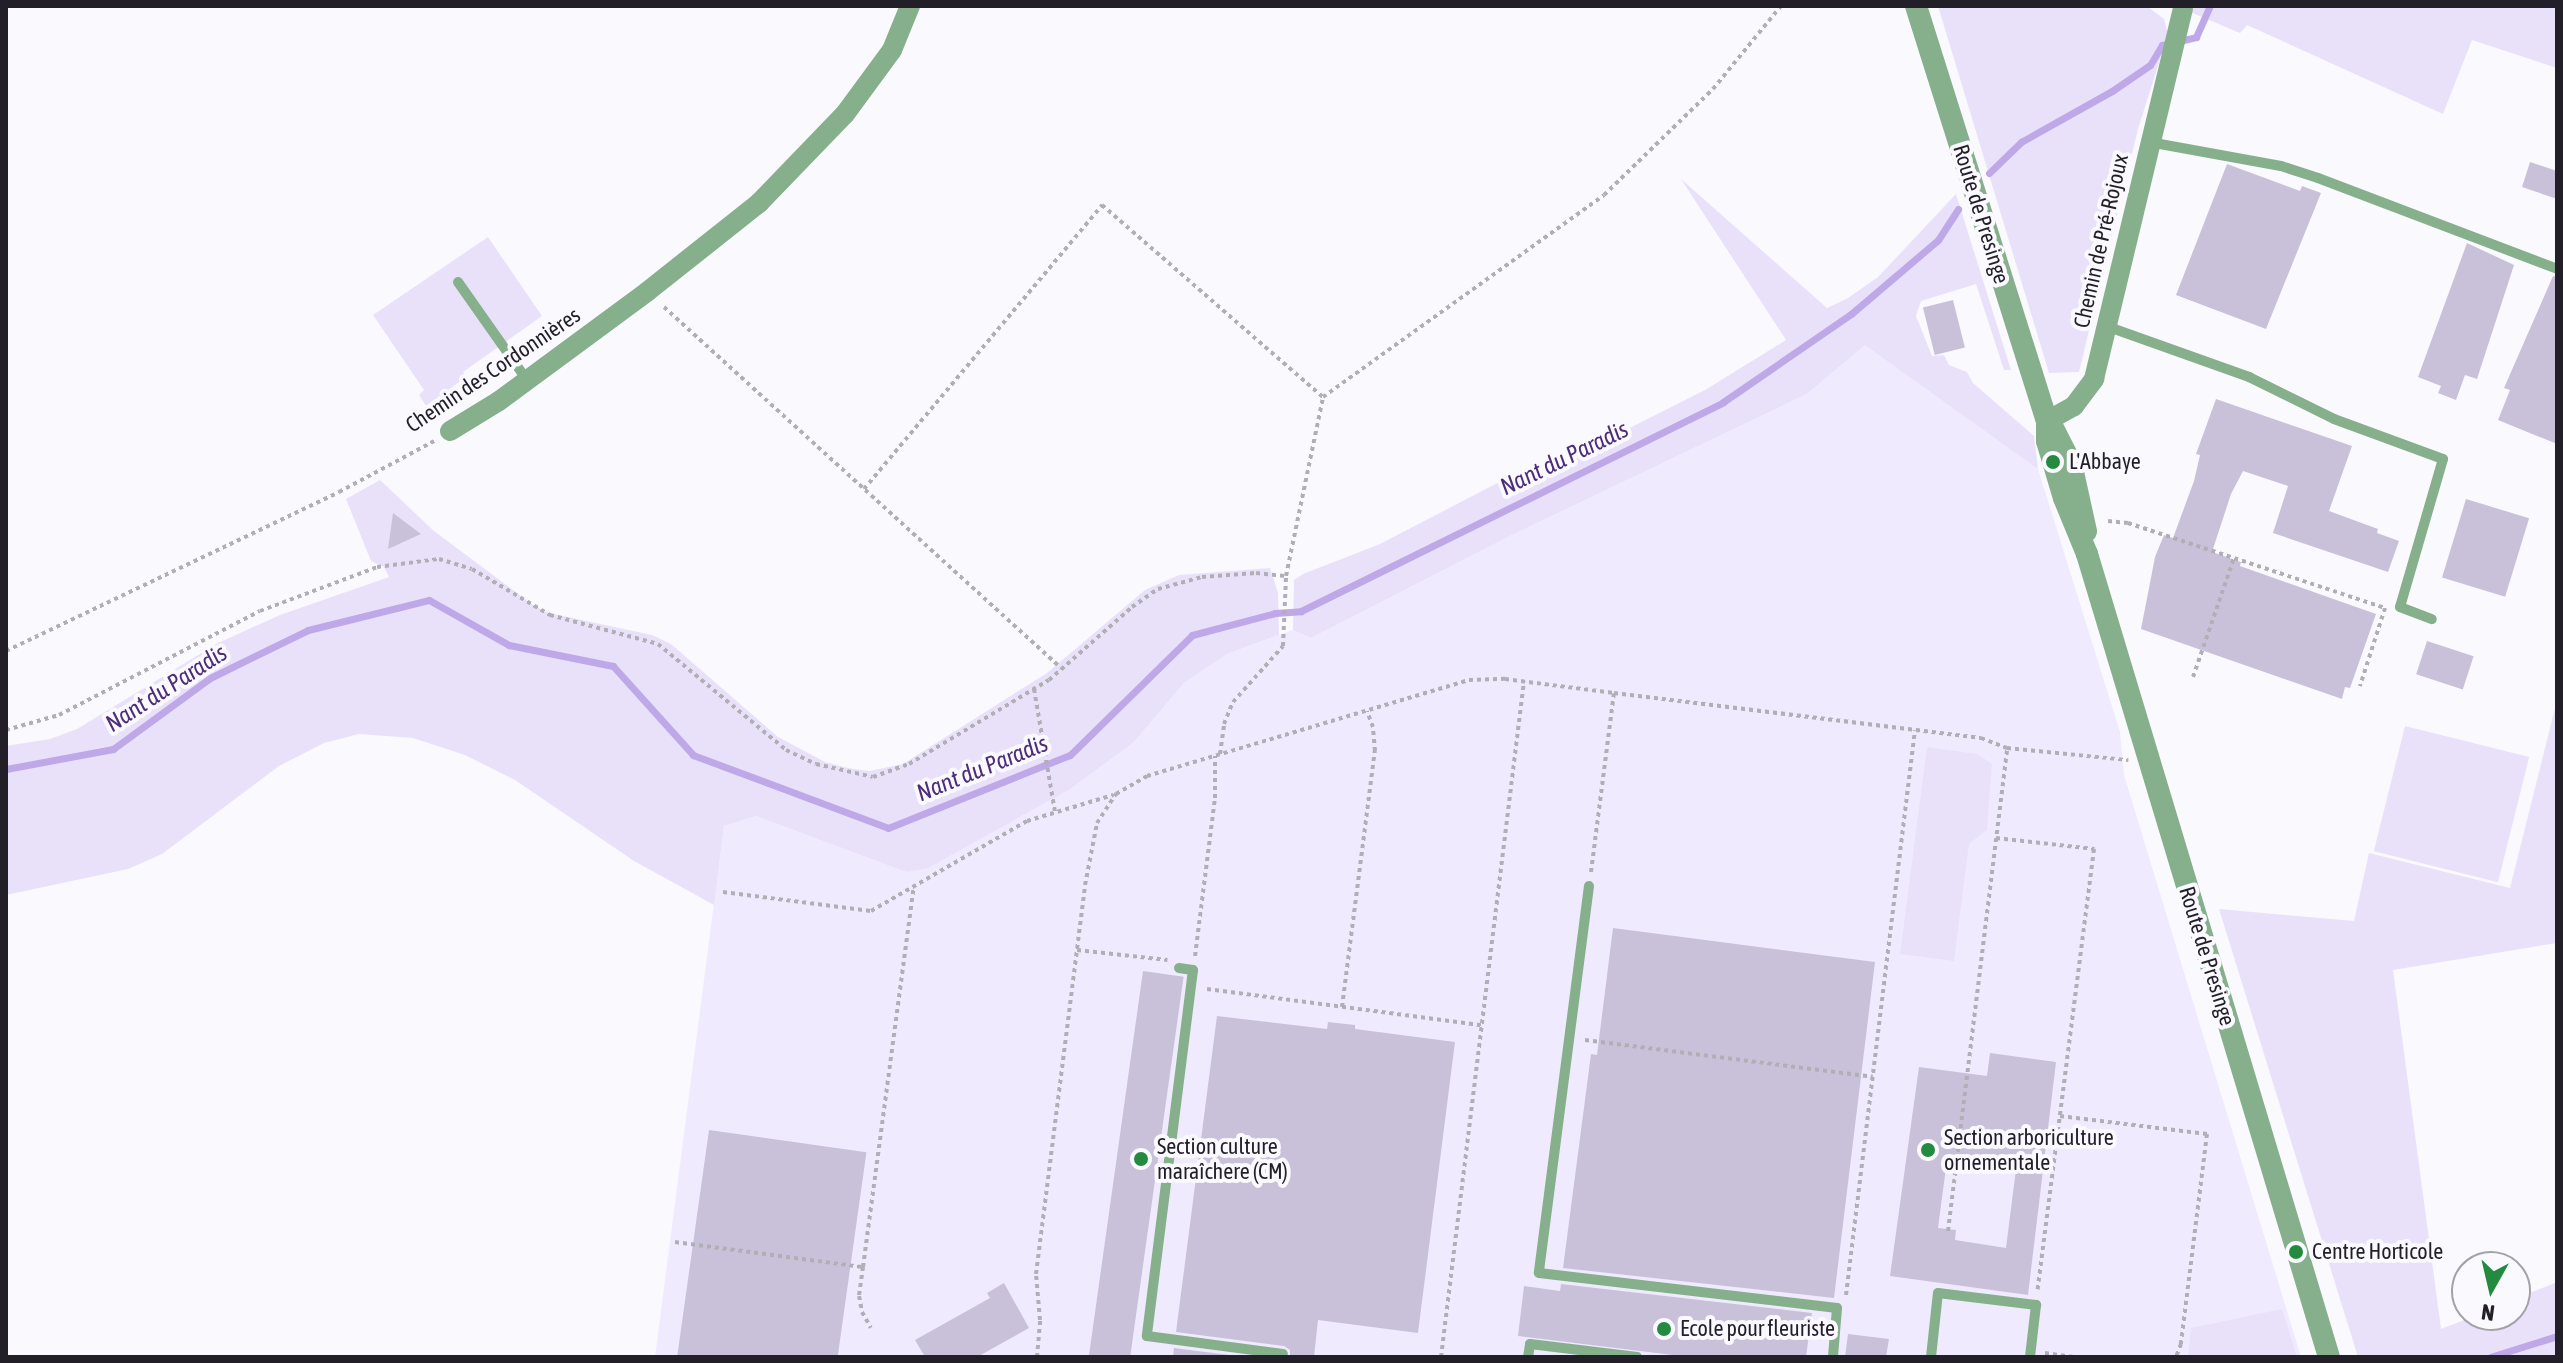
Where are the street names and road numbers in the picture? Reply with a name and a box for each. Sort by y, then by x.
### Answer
street label: Route de Presinge [1947,141,2015,287]
street label: Chemin de Pré-Rojoux [2068,152,2134,330]
street label: Chemin des Cordonnières [401,302,585,438]
street label: Route de Presinge [2173,883,2241,1029]

